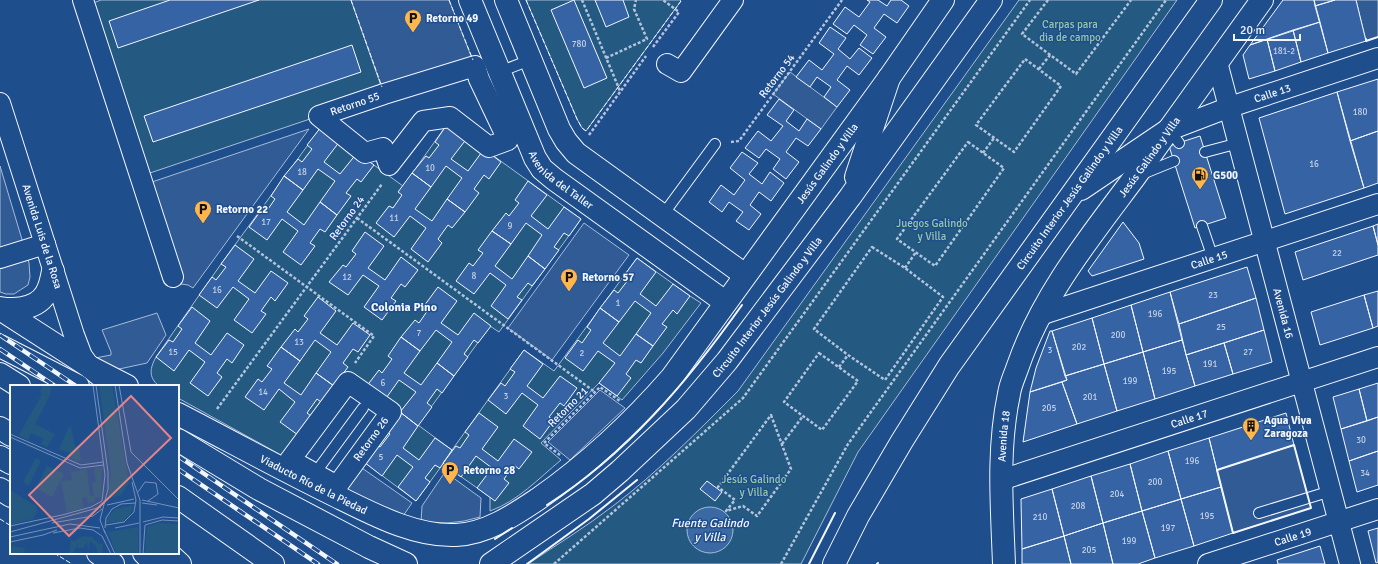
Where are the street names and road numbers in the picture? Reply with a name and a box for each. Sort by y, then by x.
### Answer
street label: Retorno 54 [756,51,798,100]
street label: Calle 13 [1252,81,1293,105]
street label: Retorno 55 [329,89,382,119]
street label: Jesús Galindo y Villa [1116,114,1183,199]
street label: Jesús Galindo y Villa [794,120,861,206]
street label: Circuito Interior Jesús Galindo y Villa [1014,123,1126,272]
street label: Avenida del Taller [526,149,596,212]
street label: Avenida Luis de la Rosa [20,182,65,291]
street label: Retorno 24 [327,193,367,243]
street label: Circuito Interior Jesús Galindo y Villa [709,234,825,380]
street label: Calle 15 [1189,247,1229,272]
street label: Avenida 16 [1271,287,1297,340]
street label: Retorno 21 [545,384,591,430]
street label: Calle 17 [1169,406,1209,431]
street label: Avenida 18 [995,409,1012,462]
street label: Retorno 26 [351,414,391,464]
street label: Viaducto Río de la Piedad [258,452,370,517]
street label: Calle 19 [1272,525,1313,549]

